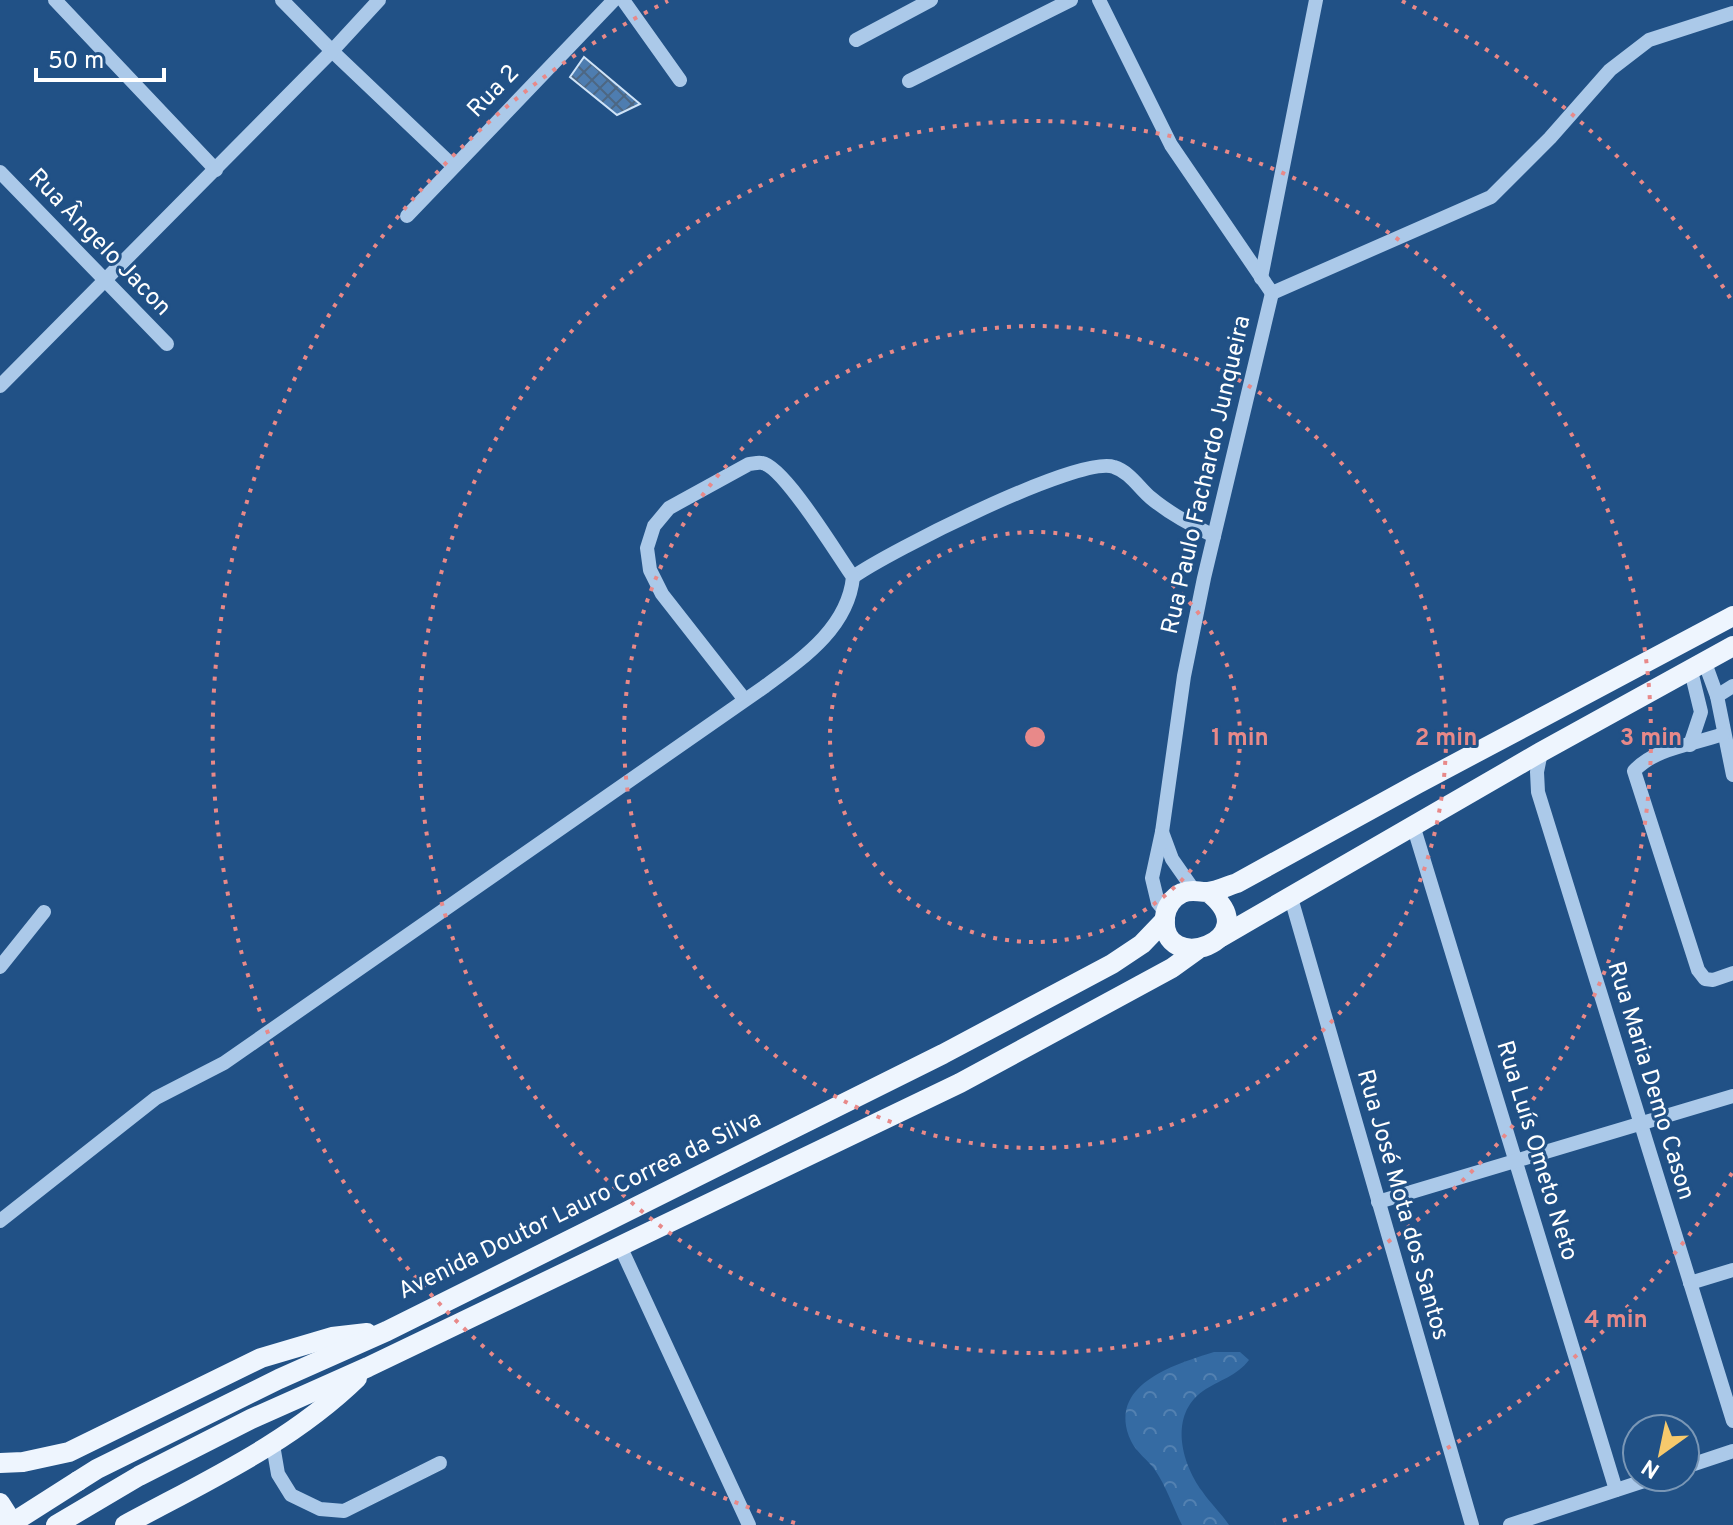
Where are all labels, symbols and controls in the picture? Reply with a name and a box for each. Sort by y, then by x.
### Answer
scale bar [36,32,164,82]
text: 50 m [48,47,104,77]
street label: Rua 2 [462,59,526,125]
street label: Rua Ângelo Jacon [21,162,178,323]
street label: Rua Paulo Fachardo Junqueira [1156,313,1258,637]
centre of rings [1021,723,1049,751]
text: 1 min [1211,724,1269,754]
text: 2 min [1415,724,1477,754]
text: 3 min [1620,724,1682,754]
street label: Rua Maria Demo Cason [1599,958,1701,1204]
street label: Rua Luís Ometo Neto [1488,1037,1584,1265]
street label: Rua José Mota dos Santos [1349,1066,1455,1344]
street label: Avenida Doutor Lauro Correa da Silva [394,1105,766,1307]
text: 4 min [1584,1306,1648,1336]
north arrow [1621,1413,1701,1493]
text: N [1637,1452,1665,1483]

